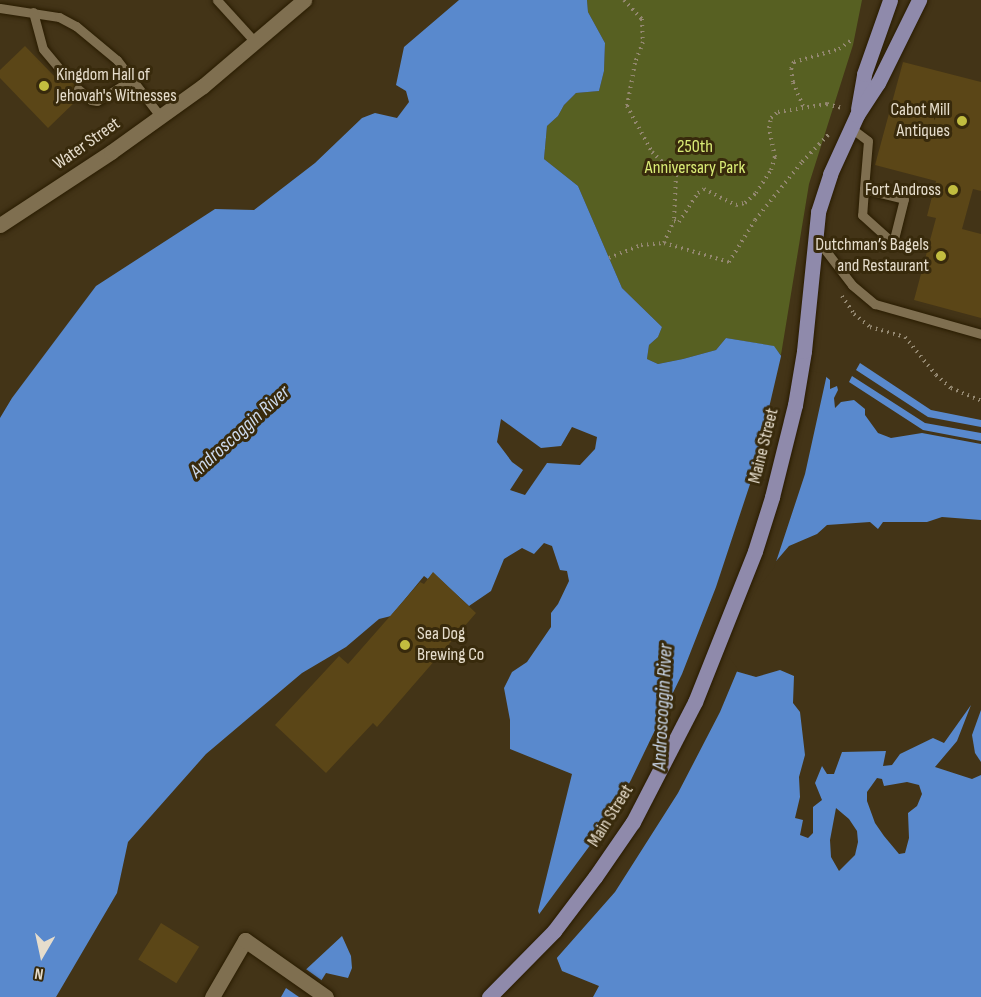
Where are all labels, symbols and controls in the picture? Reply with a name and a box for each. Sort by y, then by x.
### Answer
place label: Kingdom Hall of Jehovah's Witnesses [56,65,177,107]
marker: Kingdom Hall of Jehovah's Witnesses [37,79,51,93]
place label: Cabot Mill Antiques [891,100,950,142]
street label: Water Street [49,113,125,175]
marker: Cabot Mill Antiques [955,114,969,128]
park label: 250th Anniversary Park [645,137,745,180]
place label: Fort Andross [865,179,941,201]
marker: Fort Andross [946,183,960,197]
place label: Dutchman’s Bagels and Restaurant [815,235,929,278]
marker: Dutchman’s Bagels and Restaurant [934,249,948,263]
water label: Androscoggin River [185,381,295,483]
street label: Maine Street [744,406,784,486]
place label: Sea Dog Brewing Co [417,624,484,666]
marker: Sea Dog Brewing Co [398,638,412,652]
water label: Androscoggin River [648,643,678,771]
street label: Main Street [583,781,639,851]
north arrow [12,925,72,985]
text: N [33,963,45,983]

